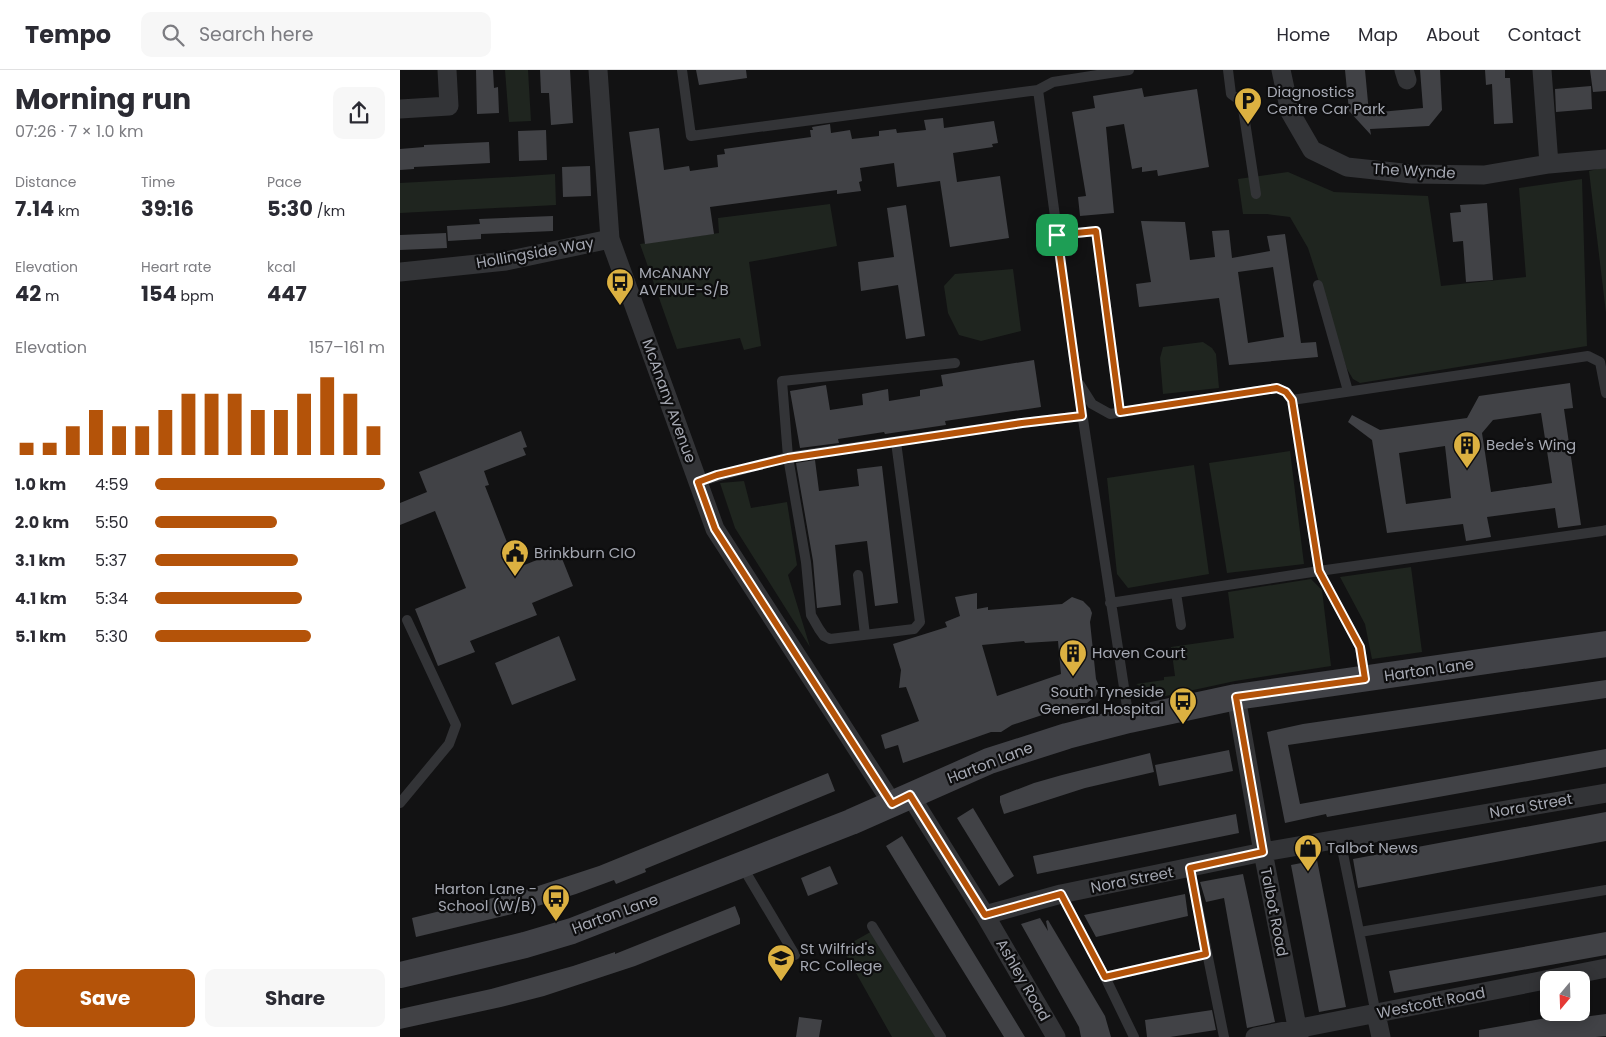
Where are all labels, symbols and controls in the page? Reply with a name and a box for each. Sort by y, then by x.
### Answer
search box [141,12,491,57]
text: Tempo [25,18,111,51]
icon: search [159,21,187,49]
text: Search here [199,21,313,48]
text: Home [1276,22,1330,47]
text: Map [1358,22,1398,47]
text: About [1426,22,1480,47]
text: Contact [1508,22,1581,47]
text: Morning run [15,80,191,119]
place label: Diagnostics Centre Car Park [1267,81,1386,119]
parking icon: Diagnostics Centre Car Park [1233,86,1263,125]
button: share [333,87,385,139]
text: 07:26 · 7 × 1.0 km [15,120,144,143]
street label: The Wynde [1372,158,1456,183]
text: Distance [15,172,76,192]
text: Time [141,172,175,192]
text: Pace [267,172,302,192]
text: 7.14 [15,194,54,223]
text: 39:16 [141,194,194,223]
text: 5:30 [267,194,313,223]
text: km [54,201,80,221]
text: /km [313,201,345,221]
pin [1036,214,1078,256]
icon: arrive [1043,221,1071,249]
street label: Hollingside Way [475,232,596,273]
text: Elevation [15,257,78,277]
text: Heart rate [141,257,211,277]
text: kcal [267,257,296,277]
place label: McANANY AVENUE-S/B [639,262,729,300]
bus stop icon: McANANY AVENUE-S/B [605,267,635,306]
text: 42 [15,279,41,308]
text: 154 [141,279,177,308]
text: 447 [267,279,307,308]
text: m [41,286,59,306]
text: bpm [177,286,214,306]
text: Elevation [15,336,87,359]
text: 157–161 m [309,336,385,359]
street label: McAnany Avenue [637,336,702,466]
building icon: Bede's Wing [1452,430,1482,469]
place label: Bede's Wing [1486,434,1576,455]
text: 1.0 km [15,473,66,496]
text: 4:59 [95,473,129,496]
text: 2.0 km [15,511,69,534]
text: 5:50 [95,511,129,534]
public building icon: Brinkburn CIO [500,538,530,577]
place label: Brinkburn CIO [534,542,636,563]
text: 3.1 km [15,549,65,572]
text: 5:37 [95,549,127,572]
text: 4.1 km [15,587,67,610]
text: 5:34 [95,587,128,610]
text: 5.1 km [15,625,66,648]
text: 5:30 [95,625,128,648]
building icon: Haven Court [1058,638,1088,677]
place label: Haven Court [1092,642,1186,663]
street label: Harton Lane [1383,653,1475,686]
place label: South Tyneside General Hospital [1040,681,1164,719]
bus stop icon: South Tyneside General Hospital [1168,686,1198,725]
street label: Harton Lane [944,737,1036,789]
street label: Nora Street [1488,788,1574,823]
shop icon: Talbot News [1293,833,1323,872]
place label: Talbot News [1327,837,1418,858]
street label: Nora Street [1089,861,1175,898]
street label: Talbot Road [1256,866,1293,958]
place label: Harton Lane - School (W/B) [434,878,537,916]
bus stop icon: Harton Lane - School (W/B) [541,883,571,922]
street label: Harton Lane [569,888,661,939]
street label: Ashley Road [991,935,1056,1025]
place label: St Wilfrid's RC College [800,938,882,976]
school or university icon: St Wilfrid's RC College [766,943,796,982]
button: Save [15,969,195,1027]
button: Share [205,969,385,1027]
north arrow [1540,971,1590,1021]
map controls [1540,971,1590,1021]
street label: Westcott Road [1375,982,1487,1023]

